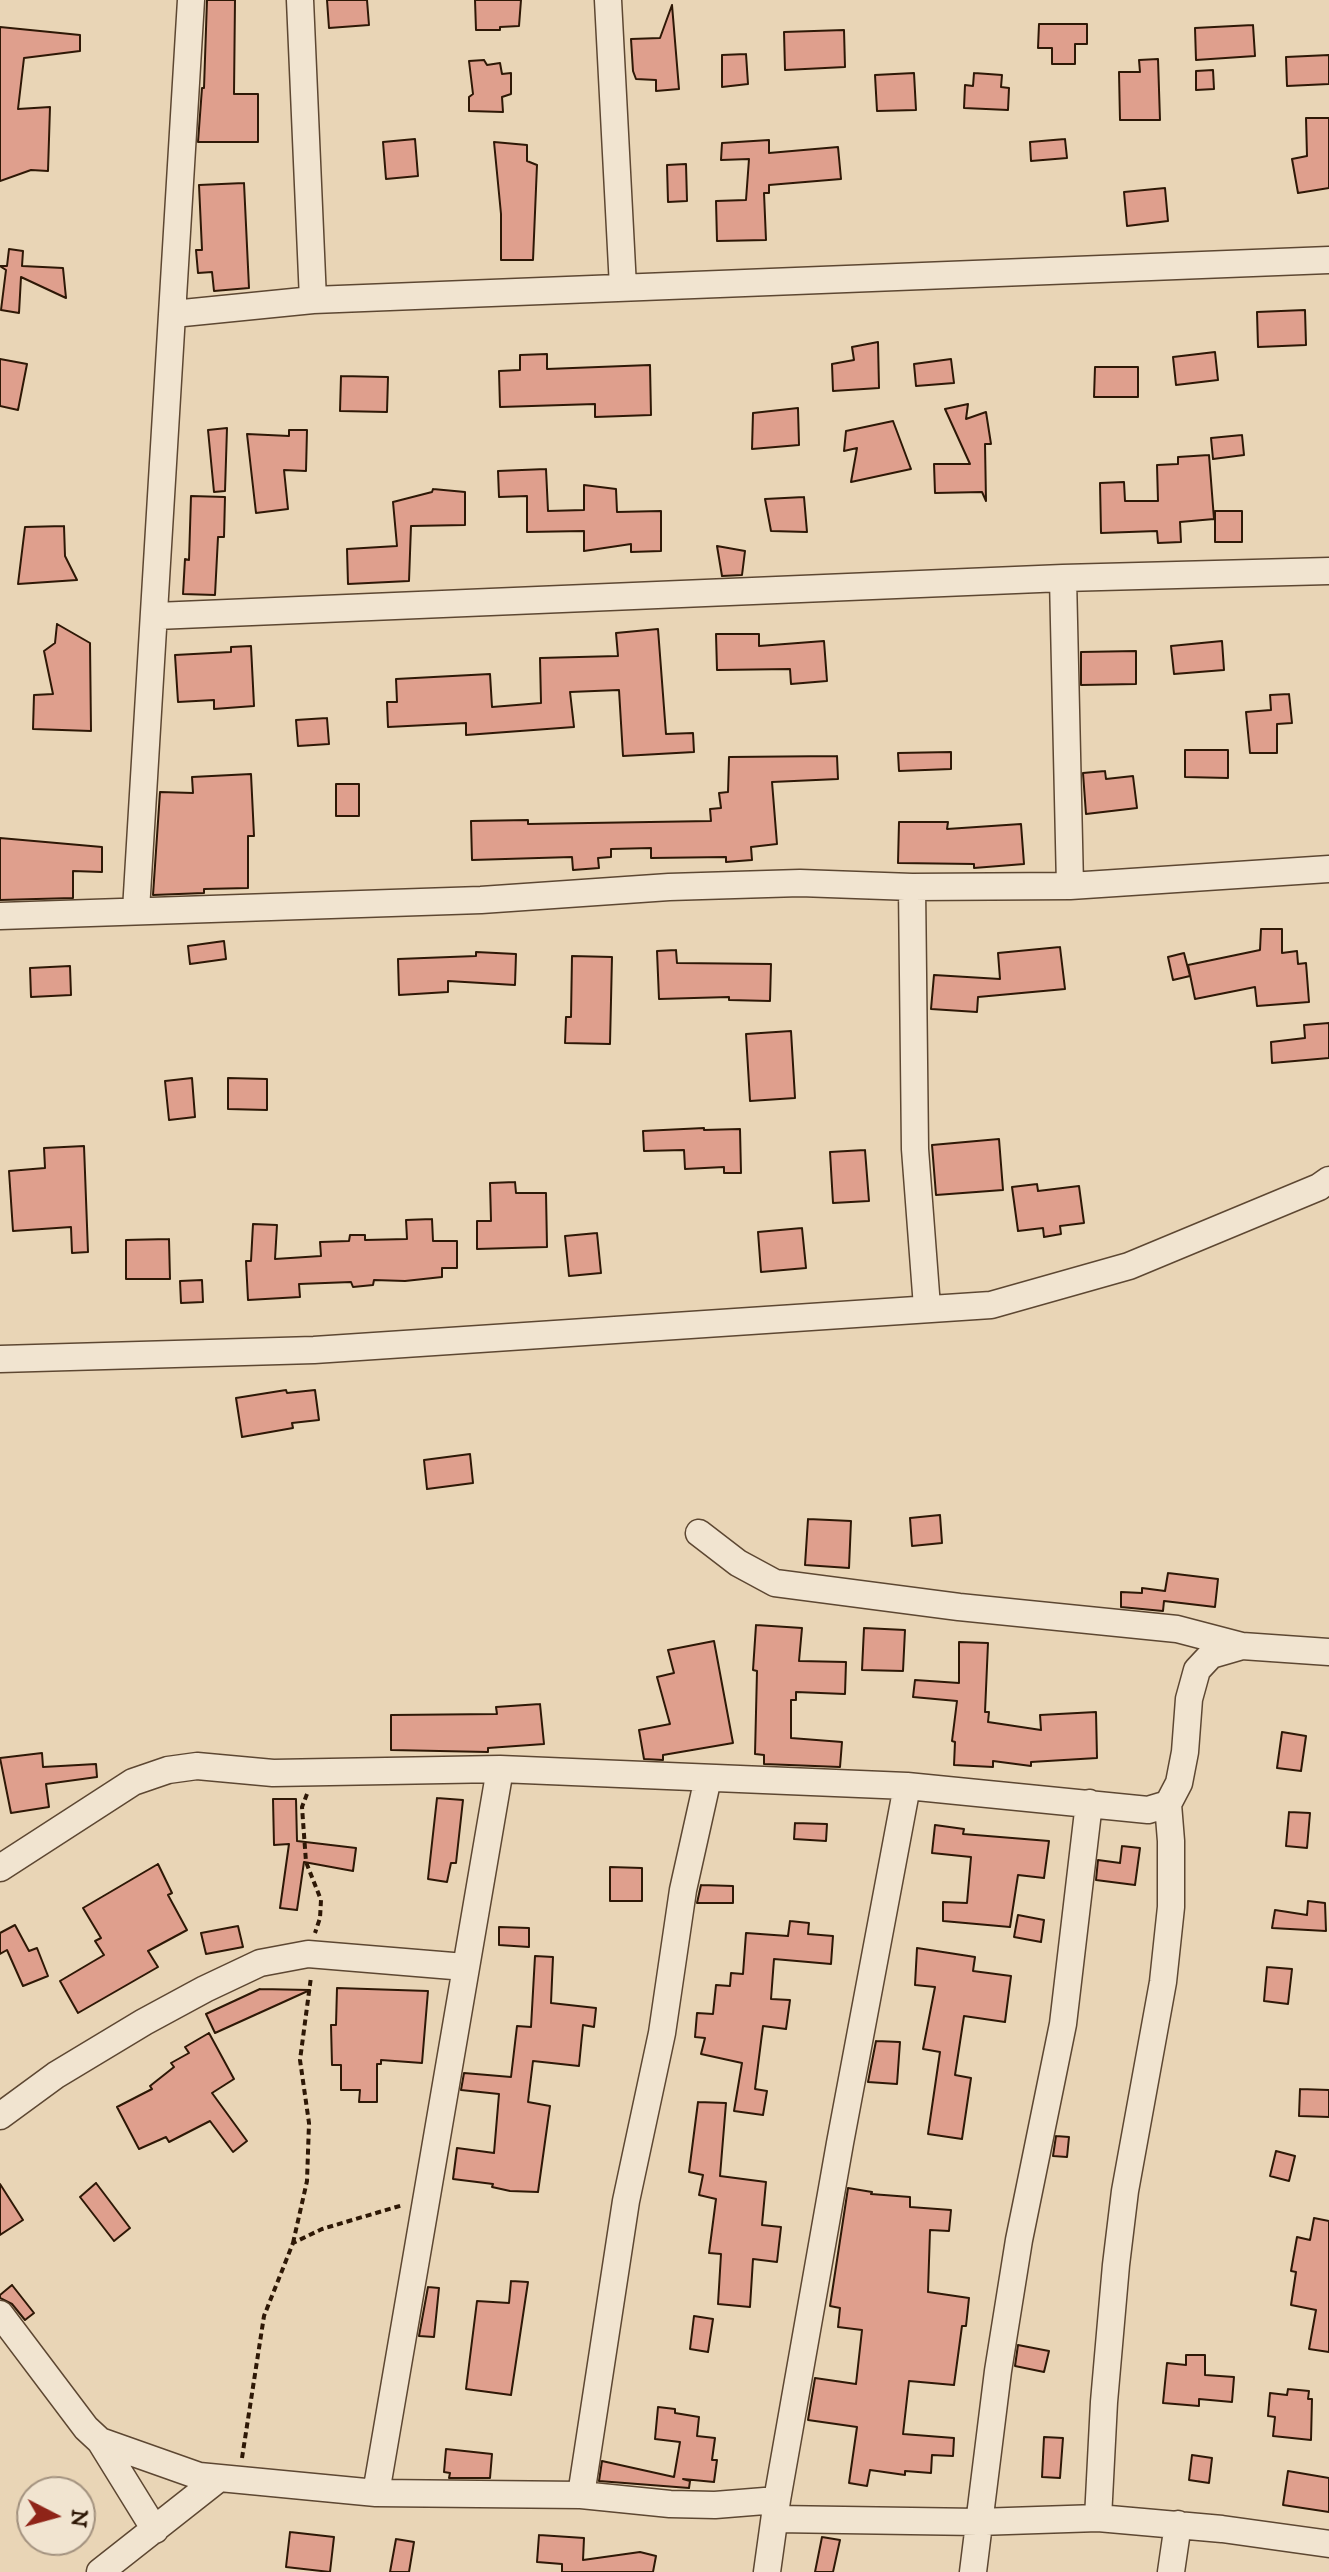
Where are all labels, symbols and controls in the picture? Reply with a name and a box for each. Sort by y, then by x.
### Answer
north arrow [16,2476,96,2556]
text: N [64,2508,93,2529]

